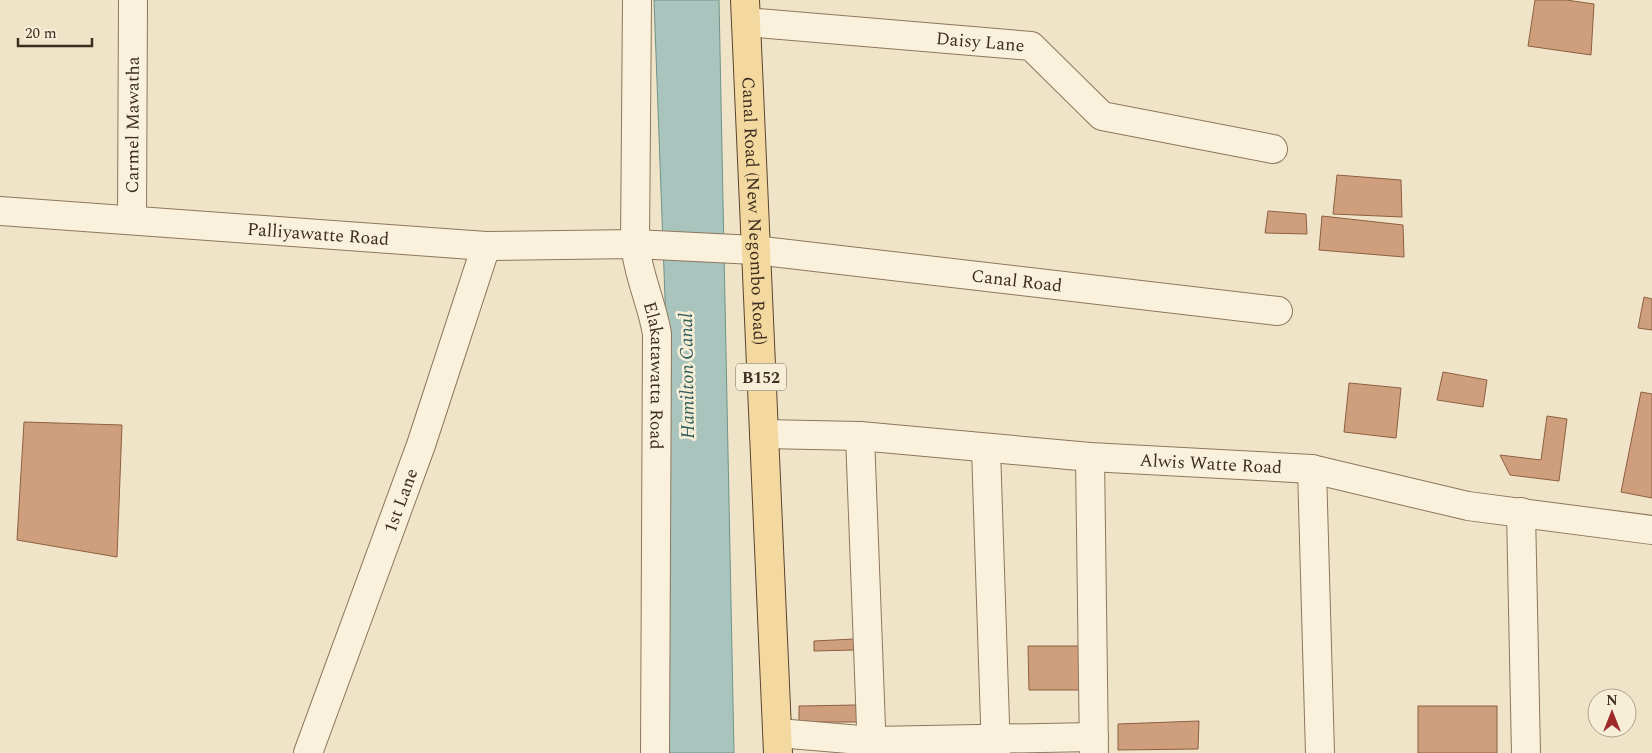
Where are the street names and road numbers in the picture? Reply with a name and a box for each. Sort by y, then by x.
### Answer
street label: Daisy Lane [935,25,1025,59]
street label: Carmel Mawatha [119,56,147,194]
street label: Canal Road (New Negombo Road) [734,76,773,346]
street label: Palliyawatte Road [246,216,390,253]
street label: Canal Road [970,262,1064,300]
street label: Elakatawatta Road [636,298,670,450]
road number: B152 [736,364,786,391]
street label: Alwis Watte Road [1139,447,1283,481]
street label: 1st Lane [377,465,425,537]

